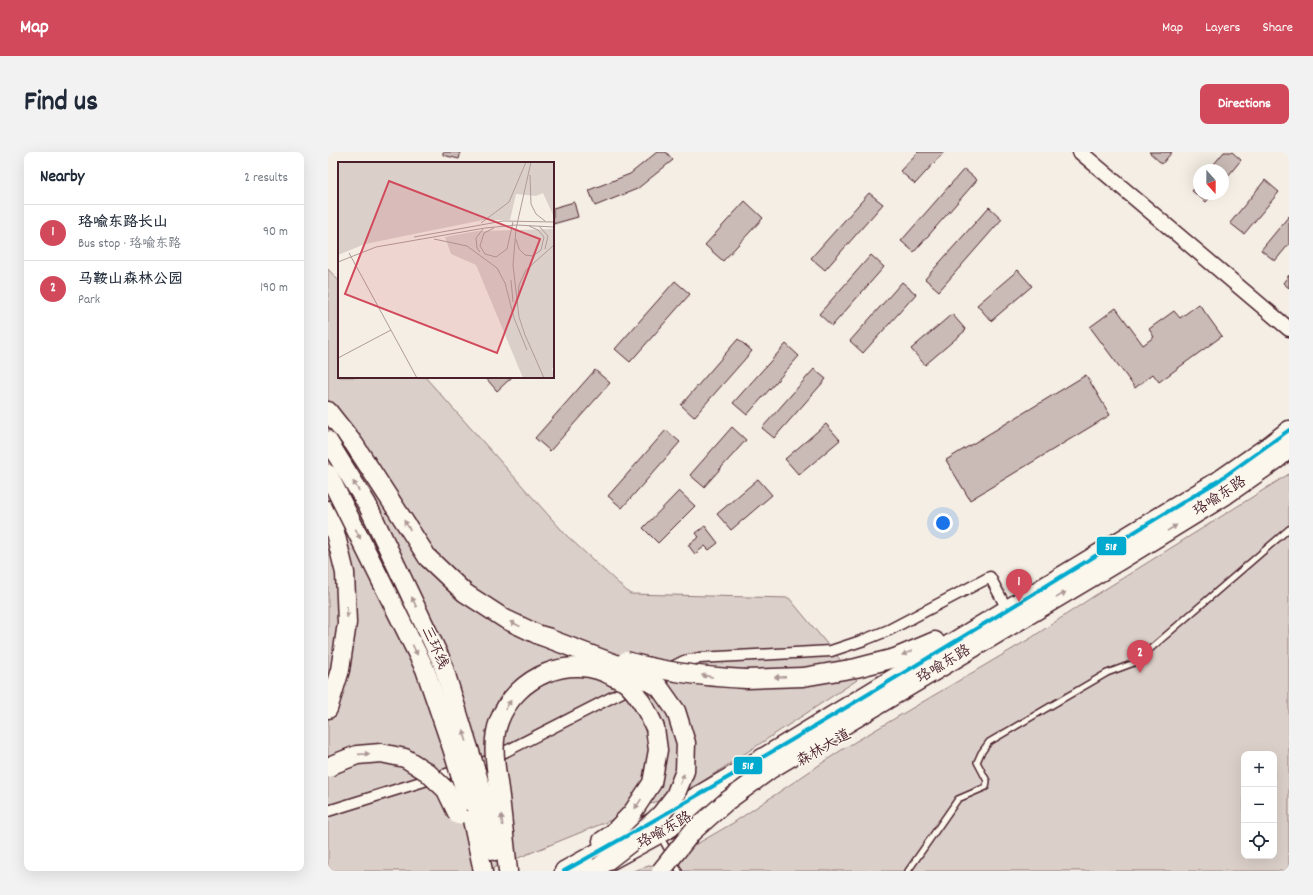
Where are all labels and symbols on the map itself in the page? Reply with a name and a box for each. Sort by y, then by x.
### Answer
inset map [338,162,554,378]
north arrow [1193,164,1229,200]
street label: 珞喻东路 [1189,471,1251,523]
one-way arrow [352,480,359,492]
your location [933,513,953,533]
one-way arrow [403,520,411,531]
one-way arrow [1166,524,1178,531]
one-way arrow [355,528,361,539]
line badge: 518 [1096,536,1127,556]
text: 518 [1105,540,1118,556]
pin: 1 [1006,569,1032,602]
one-way arrow [1055,592,1067,599]
one-way arrow [411,596,417,608]
one-way arrow [343,606,350,618]
one-way arrow [509,621,520,627]
street label: 三环线 [415,623,453,673]
street label: 珞喻东路 [913,640,975,690]
pin: 2 [1127,640,1153,673]
one-way arrow [412,644,419,656]
one-way arrow [901,651,913,657]
one-way arrow [701,673,713,679]
one-way arrow [774,674,786,681]
one-way arrow [504,699,511,711]
street label: 森林大道 [793,724,855,774]
one-way arrow [462,730,468,742]
one-way arrow [358,751,370,758]
line badge: 518 [733,756,763,775]
text: 518 [742,759,755,775]
one-way arrow [679,772,685,784]
one-way arrow [634,798,642,809]
street label: 珞喻东路 [633,807,697,855]
one-way arrow [499,814,506,826]

